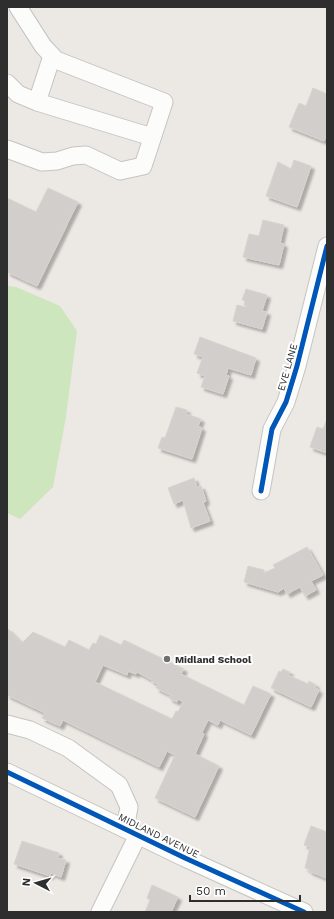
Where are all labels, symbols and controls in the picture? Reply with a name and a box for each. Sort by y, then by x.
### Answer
street label: EVE LANE [275,342,300,392]
marker: Midland School [162,654,172,664]
place label: Midland School [175,654,252,665]
street label: MIDLAND AVENUE [117,811,201,860]
north arrow [16,863,56,903]
text: N [20,877,33,887]
scale bar [190,877,300,903]
text: 50 m [196,884,226,898]

